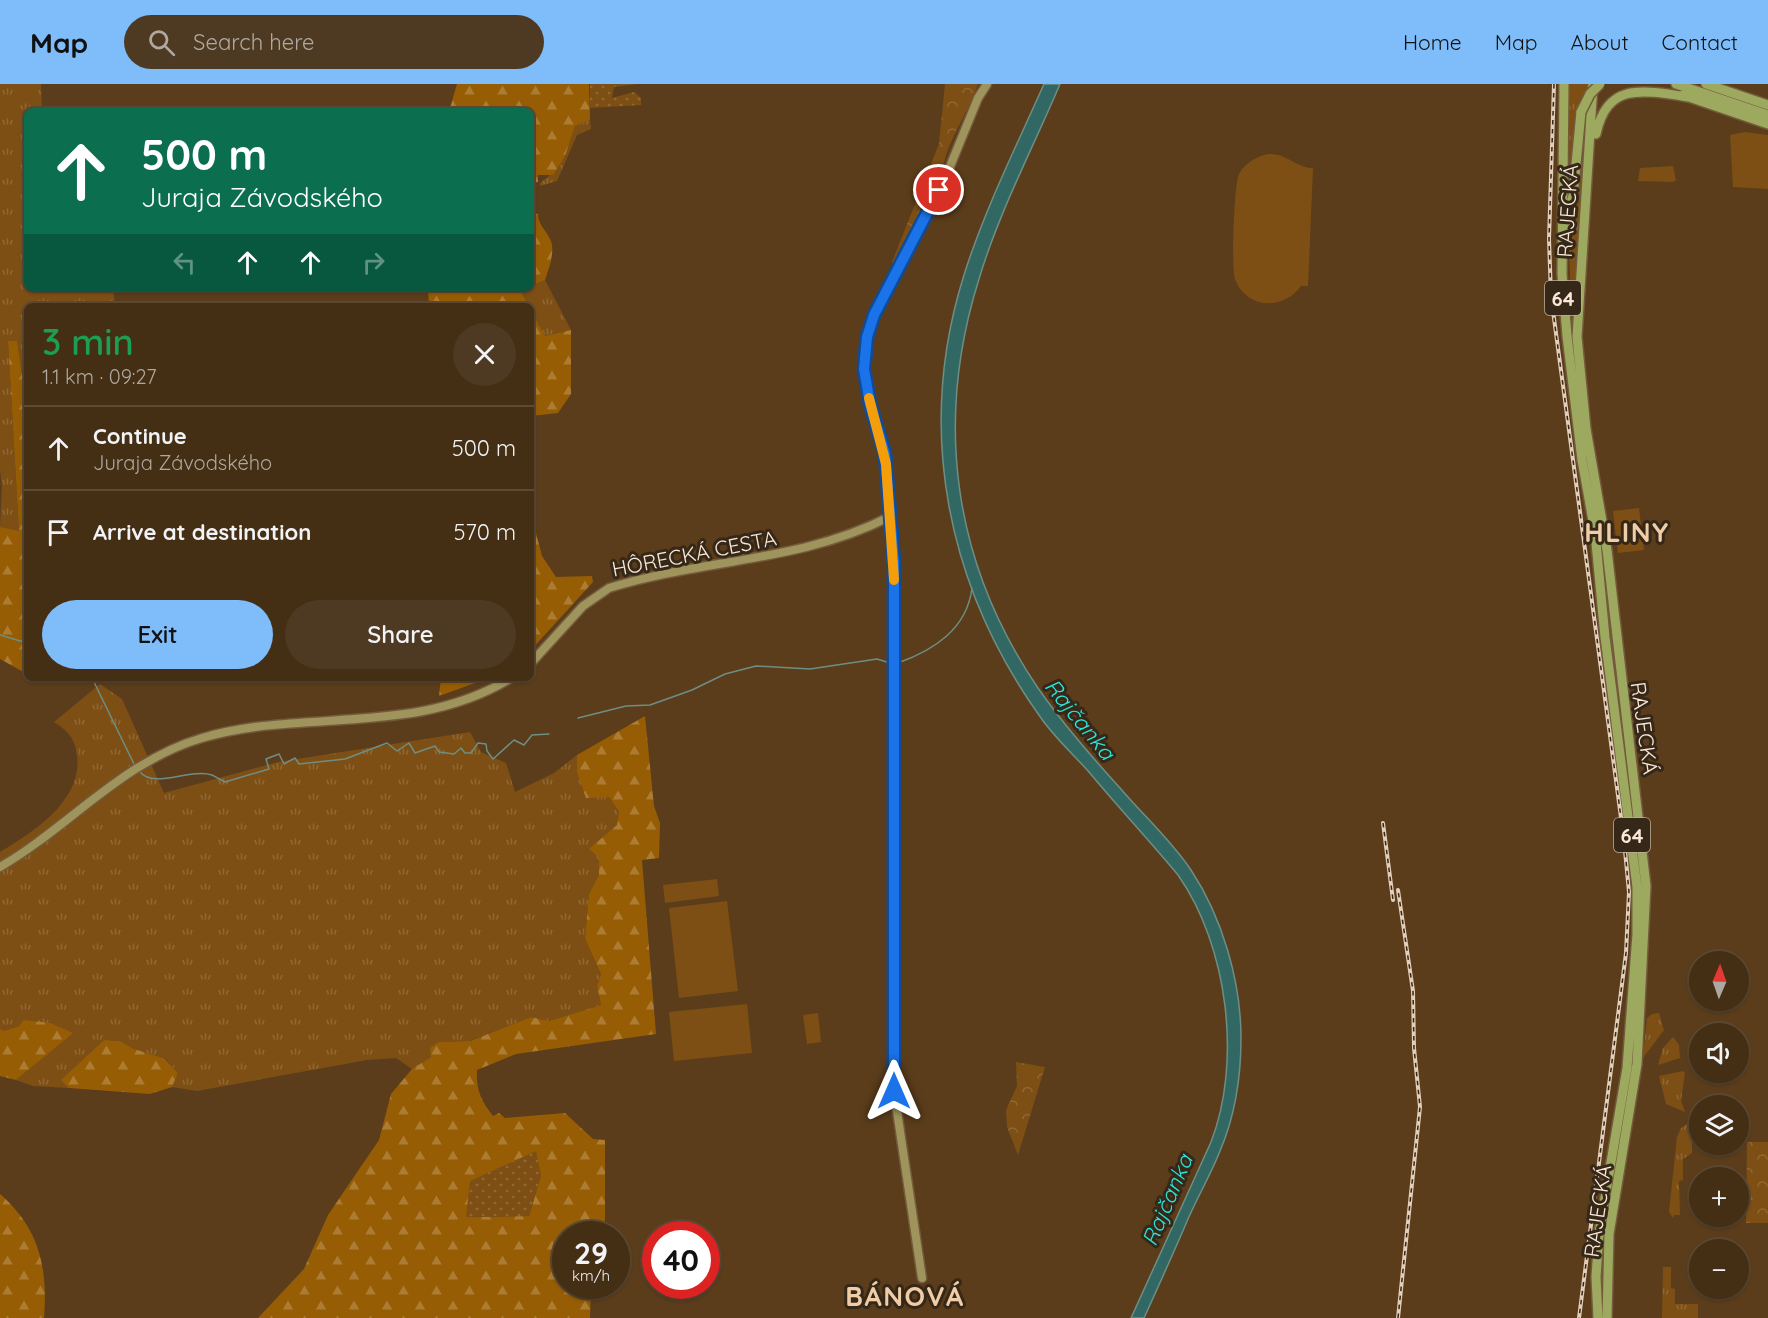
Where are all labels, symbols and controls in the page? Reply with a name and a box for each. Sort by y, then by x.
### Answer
search box [124,15,544,69]
text: Map [30,25,88,60]
icon: search [145,26,178,59]
text: Search here [193,28,315,56]
text: Home [1403,29,1462,55]
text: Map [1495,29,1538,55]
text: About [1571,29,1629,55]
text: Contact [1662,29,1738,55]
text: 500 m [141,128,267,181]
icon: ahead [42,132,120,210]
pin [913,164,964,215]
street label: RAJECKÁ [1551,164,1583,258]
icon: arrive [922,173,955,206]
text: Juraja Závodského [141,180,383,214]
icon: left [168,246,201,279]
icon: ahead [231,246,264,279]
icon: ahead [294,246,327,279]
icon: right [357,246,390,279]
road number: 64 [1545,281,1581,315]
text: 3 min [42,319,134,364]
button: close [453,323,516,386]
text: 1.1 km · 09:27 [42,364,157,389]
text: Continue [93,422,187,450]
icon: ahead [42,432,75,465]
text: 500 m [452,434,516,462]
text: Juraja Závodského [93,450,272,475]
district label: HLINY [1584,515,1670,549]
icon: arrive [42,516,75,549]
text: Arrive at destination [93,518,311,546]
text: 570 m [454,518,516,546]
street label: HÔRECKÁ CESTA [610,524,778,582]
button: Exit [42,600,273,669]
button: Share [285,600,516,669]
water label: Rajčanka [1039,673,1122,767]
street label: RAJECKÁ [1626,680,1664,776]
road number: 64 [1614,818,1650,852]
north arrow [1689,951,1749,1011]
map controls [1689,951,1749,1299]
button: sound [1689,1023,1749,1083]
position arrow [862,1059,926,1123]
button: layers [1689,1095,1749,1155]
water label: Rajčanka [1135,1149,1199,1250]
street label: RAJECKÁ [1578,1163,1616,1259]
button: + [1689,1167,1749,1227]
speed limit sign: 40 [642,1221,720,1299]
text: 29 [574,1234,608,1272]
button: − [1689,1239,1749,1299]
text: km/h [572,1266,610,1285]
district label: BÁNOVÁ [845,1279,965,1313]

